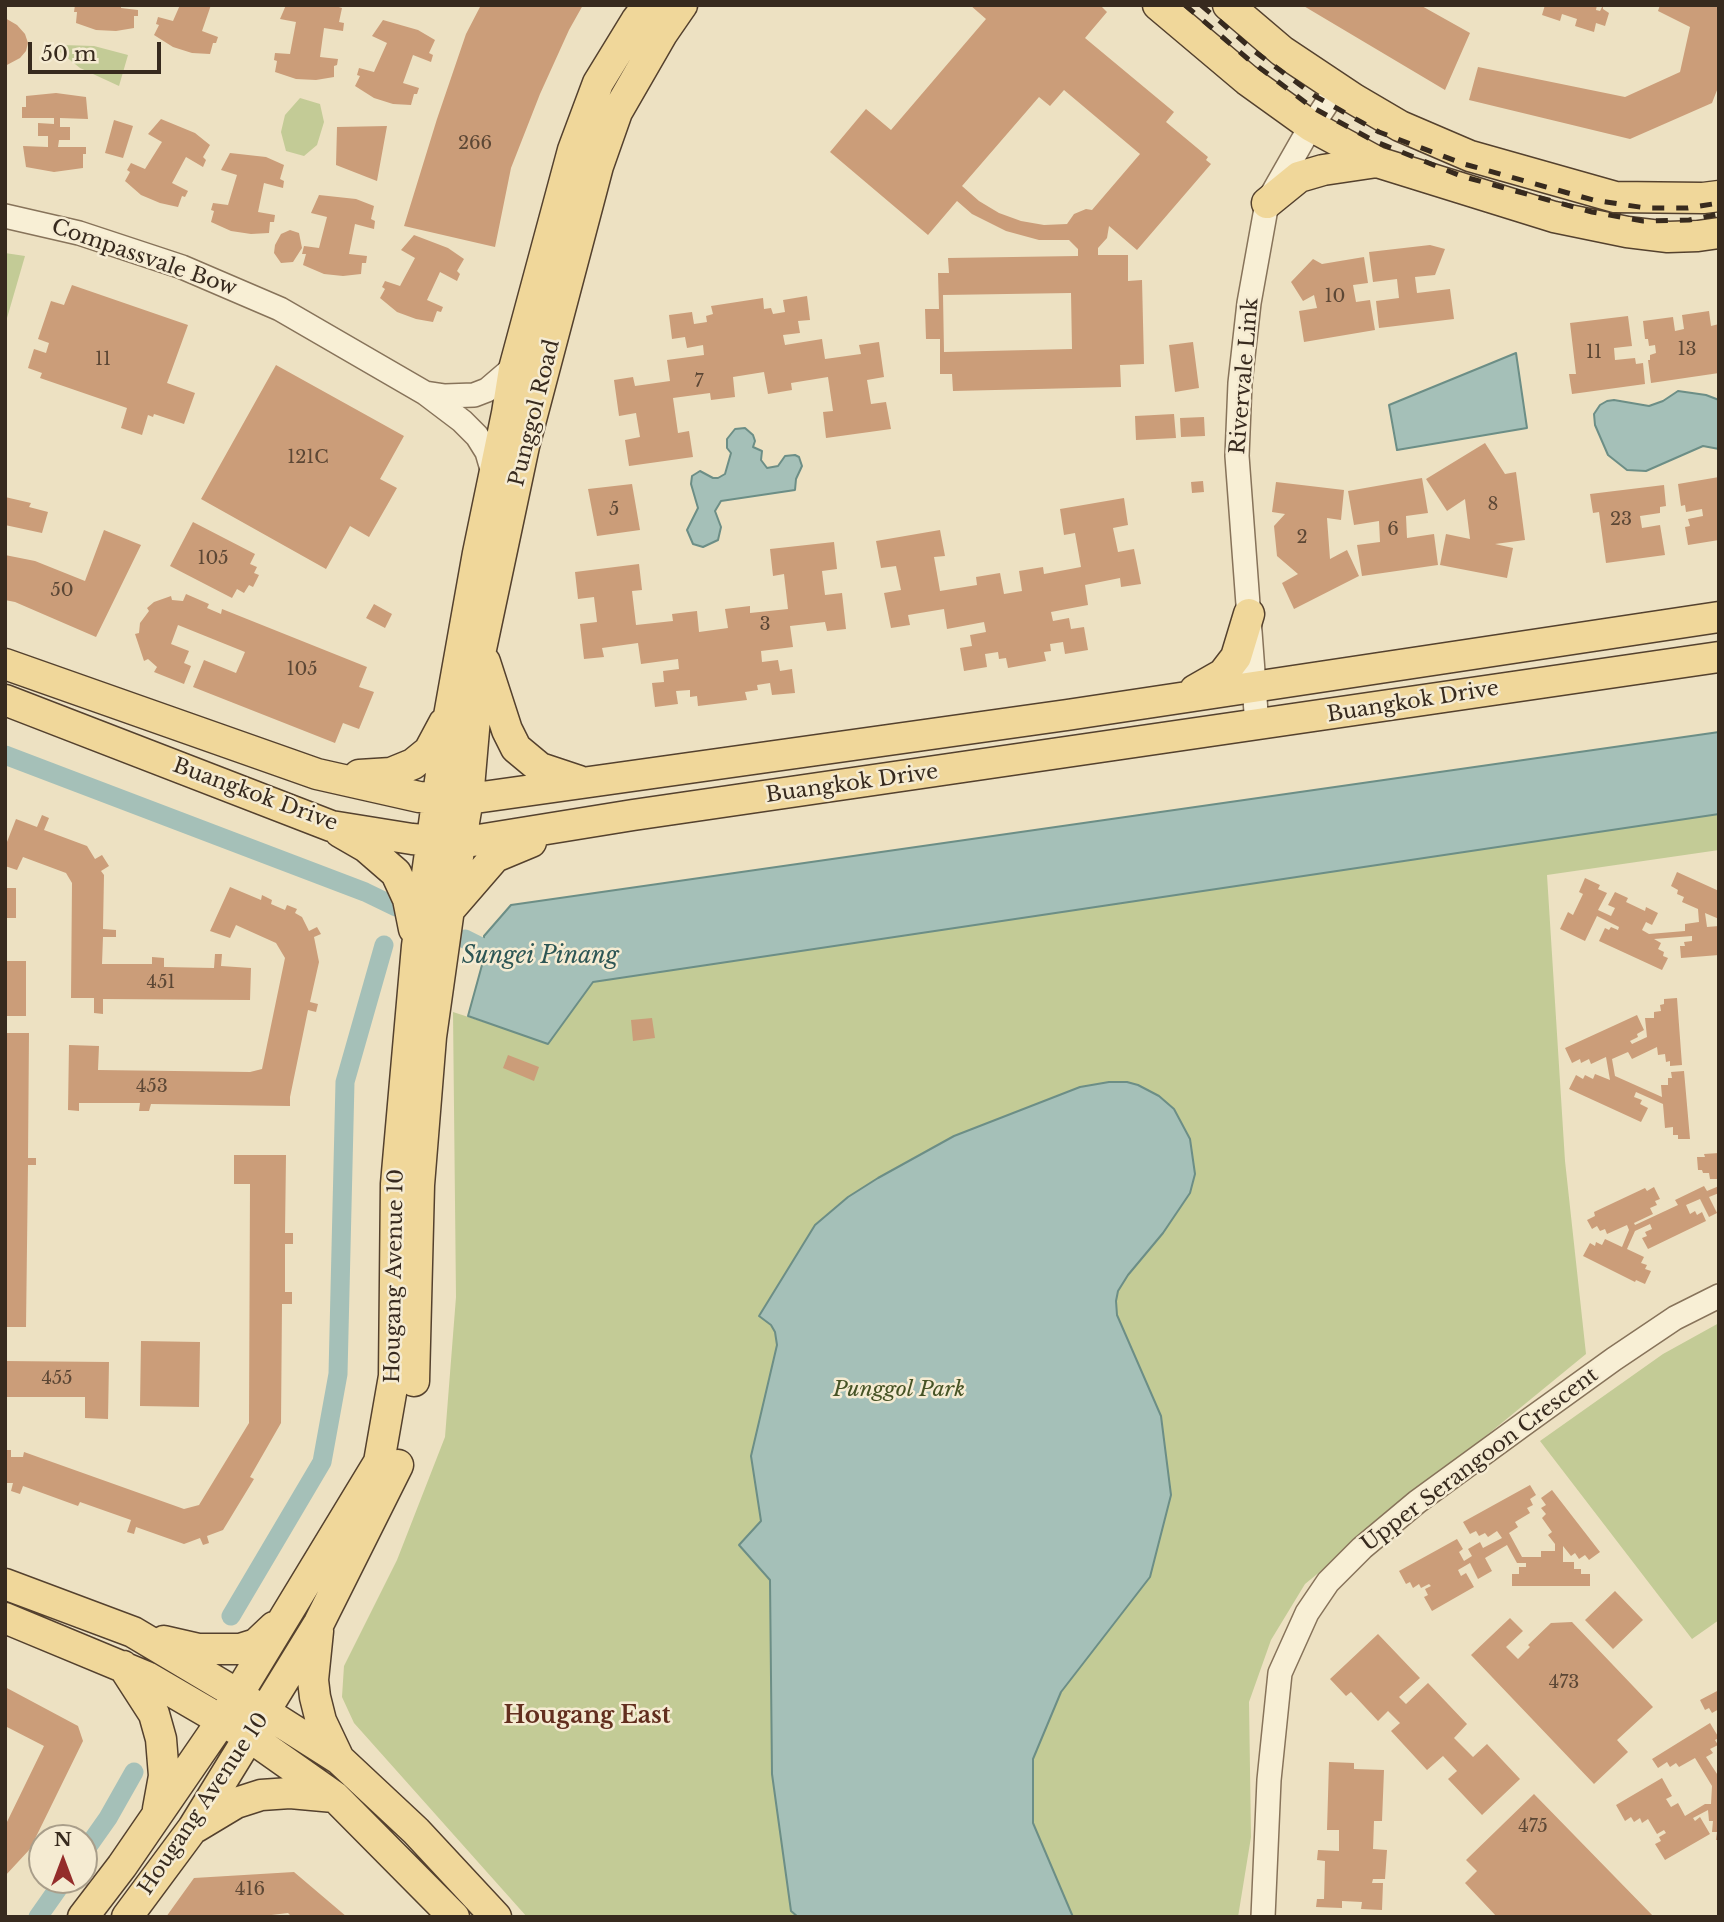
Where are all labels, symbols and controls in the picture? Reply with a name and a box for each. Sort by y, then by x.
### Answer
scale bar [32,28,164,72]
text: 50 m [41,41,96,67]
house number: 266 [458,133,492,155]
street label: Compassvale Bow [48,214,240,302]
house number: 10 [1325,286,1345,308]
street label: Rivervale Link [1226,297,1264,455]
street label: Punggol Road [505,337,565,489]
house number: 13 [1677,339,1697,361]
house number: 11 [1586,342,1602,364]
house number: 11 [95,349,111,371]
house number: 7 [694,371,704,393]
house number: 121C [287,447,329,469]
house number: 8 [1488,494,1498,516]
house number: 5 [609,499,619,521]
house number: 23 [1610,509,1632,531]
house number: 6 [1387,519,1399,541]
house number: 2 [1296,527,1308,549]
house number: 105 [197,548,229,570]
house number: 50 [50,580,74,602]
house number: 3 [759,614,771,636]
house number: 105 [286,659,318,681]
street label: Buangkok Drive [1325,676,1501,728]
street label: Buangkok Drive [169,753,341,837]
street label: Buangkok Drive [764,759,940,809]
water label: Sungei Pinang [462,943,618,971]
house number: 451 [147,972,175,994]
house number: 453 [136,1076,168,1098]
street label: Hougang Avenue 10 [381,1169,409,1383]
street label: Upper Serangoon Crescent [1357,1363,1603,1557]
house number: 455 [42,1368,72,1390]
park label: Punggol Park [833,1377,965,1403]
house number: 473 [1549,1672,1579,1694]
district label: Hougang East [503,1703,671,1731]
street label: Hougang Avenue 10 [134,1708,274,1900]
house number: 475 [1518,1816,1548,1838]
north arrow [28,1824,98,1894]
text: N [54,1828,72,1851]
house number: 416 [235,1879,265,1901]

